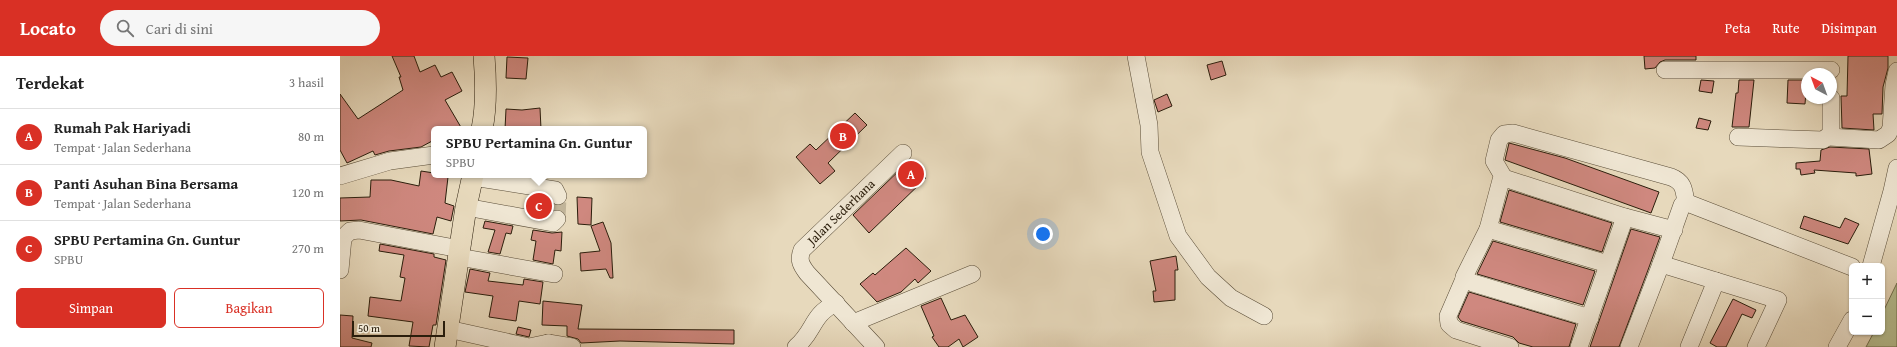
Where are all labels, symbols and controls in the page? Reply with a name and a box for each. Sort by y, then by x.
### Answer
search box [100,10,380,46]
text: Locato [20,14,76,42]
icon: search [114,17,136,39]
text: Cari di sini [146,18,213,39]
text: Peta [1725,18,1750,38]
text: Rute [1772,18,1800,38]
text: Disimpan [1822,18,1877,38]
north arrow [1801,68,1837,104]
text: Terdekat [16,70,84,95]
text: 3 hasil [289,73,324,92]
text: Rumah Pak Hariyadi [54,117,191,138]
pin: B [830,121,856,151]
popup [431,126,647,178]
text: A [25,127,33,146]
text: 80 m [298,127,324,146]
text: SPBU Pertamina Gn. Guntur [446,132,632,153]
text: Tempat · Jalan Sederhana [54,138,191,157]
text: SPBU [446,153,475,172]
pin: A [898,159,924,189]
text: Panti Asuhan Bina Bersama [54,173,238,194]
street label: Jalan Sederhana [801,174,880,251]
text: B [25,183,33,202]
text: 120 m [292,183,324,202]
pin: C [526,191,552,221]
text: Tempat · Jalan Sederhana [54,194,191,213]
your location [1033,224,1053,244]
text: SPBU Pertamina Gn. Guntur [54,229,240,250]
text: C [25,239,33,258]
text: 270 m [292,239,324,258]
text: SPBU [54,250,83,269]
map controls [1849,263,1885,335]
button: + [1849,263,1885,299]
button: Simpan [16,288,166,328]
button: Bagikan [174,288,324,328]
button: − [1849,299,1885,335]
scale bar [352,319,445,338]
text: 50 m [358,320,380,336]

